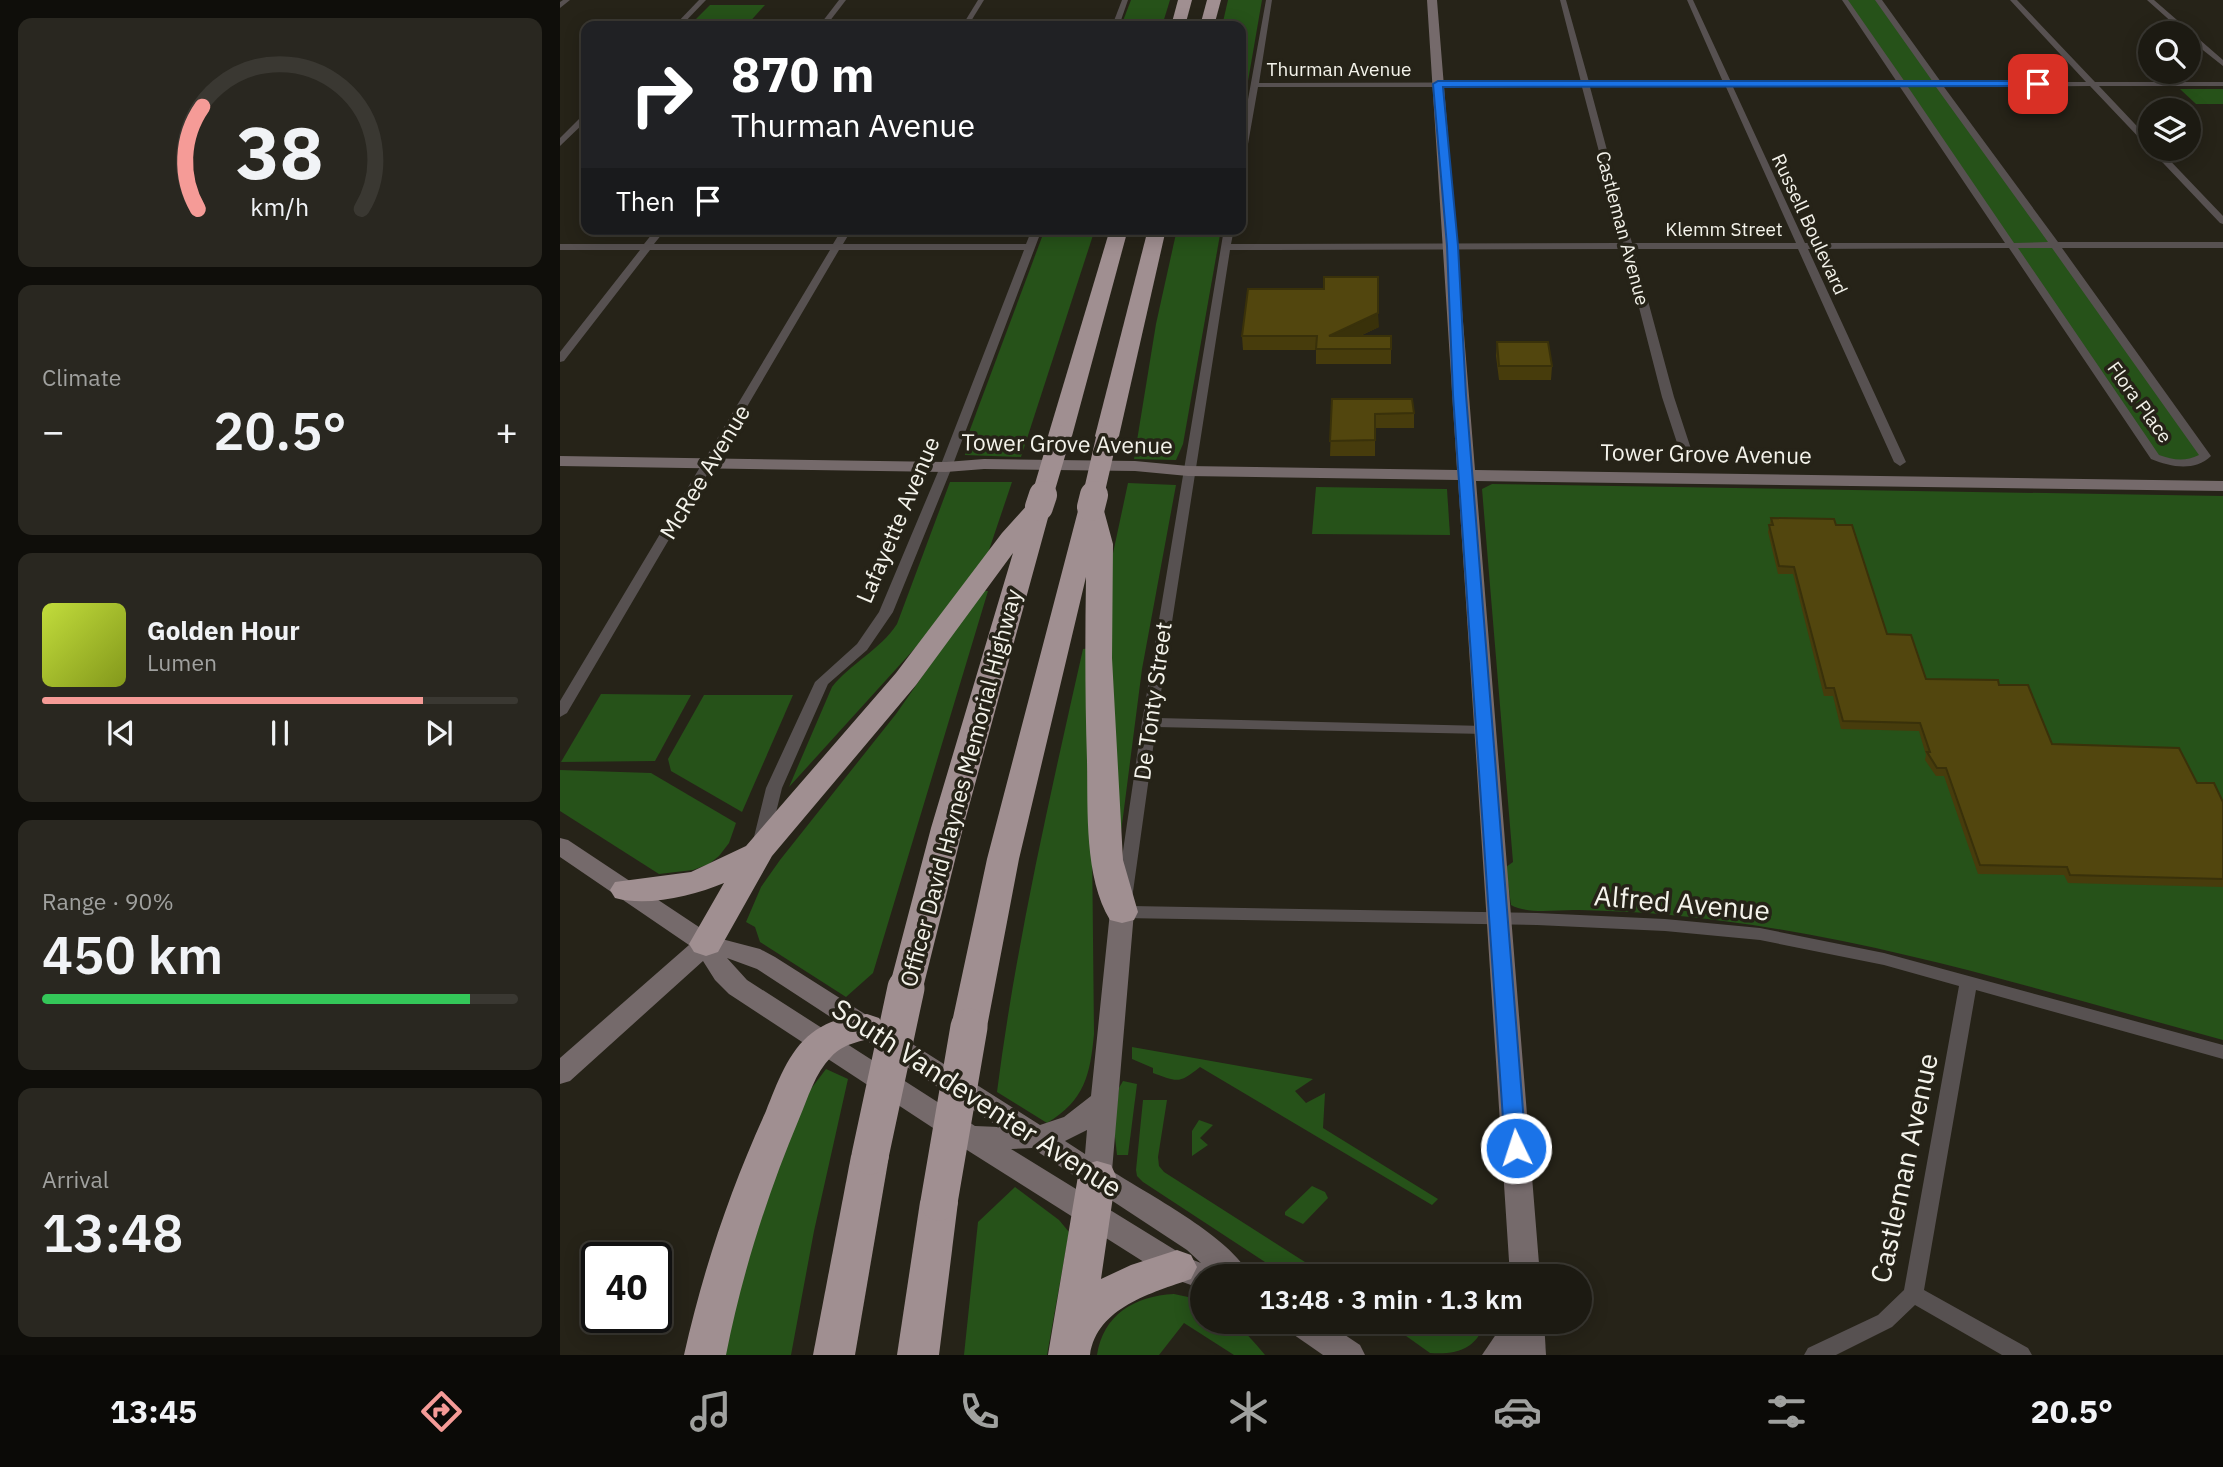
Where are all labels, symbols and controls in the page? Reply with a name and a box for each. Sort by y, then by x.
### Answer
map controls [2138,21,2201,161]
button: search [2138,21,2201,84]
text: 870 m [731,42,875,105]
icon: right [616,49,707,140]
pin [2008,54,2068,114]
street label: Thurman Avenue [1267,57,1411,81]
icon: arrive [2019,65,2057,103]
button: layers [2138,98,2201,161]
text: 38 [236,104,324,199]
text: Thurman Avenue [731,104,975,146]
street label: Castleman Avenue [1591,148,1655,308]
street label: Russell Boulevard [1767,150,1853,298]
icon: arrive [689,182,727,220]
text: Then [616,184,675,218]
text: km/h [251,190,309,223]
street label: Klemm Street [1665,217,1783,241]
street label: Flora Place [2102,357,2178,447]
text: Climate [42,362,121,392]
text: 20.5° [213,397,347,464]
street label: McRee Avenue [652,399,756,544]
text: − [42,406,65,455]
text: + [495,406,518,455]
street label: Tower Grove Avenue [961,426,1173,460]
street label: Lafayette Avenue [848,432,946,607]
street label: Tower Grove Avenue [1600,436,1812,470]
street label: Officer David Haynes Memorial Highway [892,585,1028,990]
text: Golden Hour [147,613,300,647]
street label: De Tonty Street [1126,620,1178,782]
text: Lumen [147,647,217,677]
icon: previous [102,714,140,752]
icon: pause [261,714,299,752]
icon: next [420,714,458,752]
street label: Alfred Avenue [1593,876,1772,929]
text: Range · 90% [42,886,174,916]
text: 450 km [42,921,223,988]
street label: South Vandeventer Avenue [825,990,1129,1205]
street label: Castleman Avenue [1861,1050,1946,1286]
position arrow [1479,1111,1553,1185]
text: Arrival [42,1164,109,1194]
text: 13:48 [42,1199,183,1266]
speed limit sign: 40 [581,1242,672,1333]
text: 13:48 · 3 min · 1.3 km [1259,1282,1523,1316]
icon: directions [417,1387,466,1436]
icon: music [686,1387,735,1436]
icon: phone [955,1387,1004,1436]
icon: climate [1224,1387,1273,1436]
icon: car [1493,1387,1542,1436]
icon: filters [1762,1387,1811,1436]
text: 13:45 [110,1390,197,1432]
text: 20.5° [2030,1390,2113,1432]

